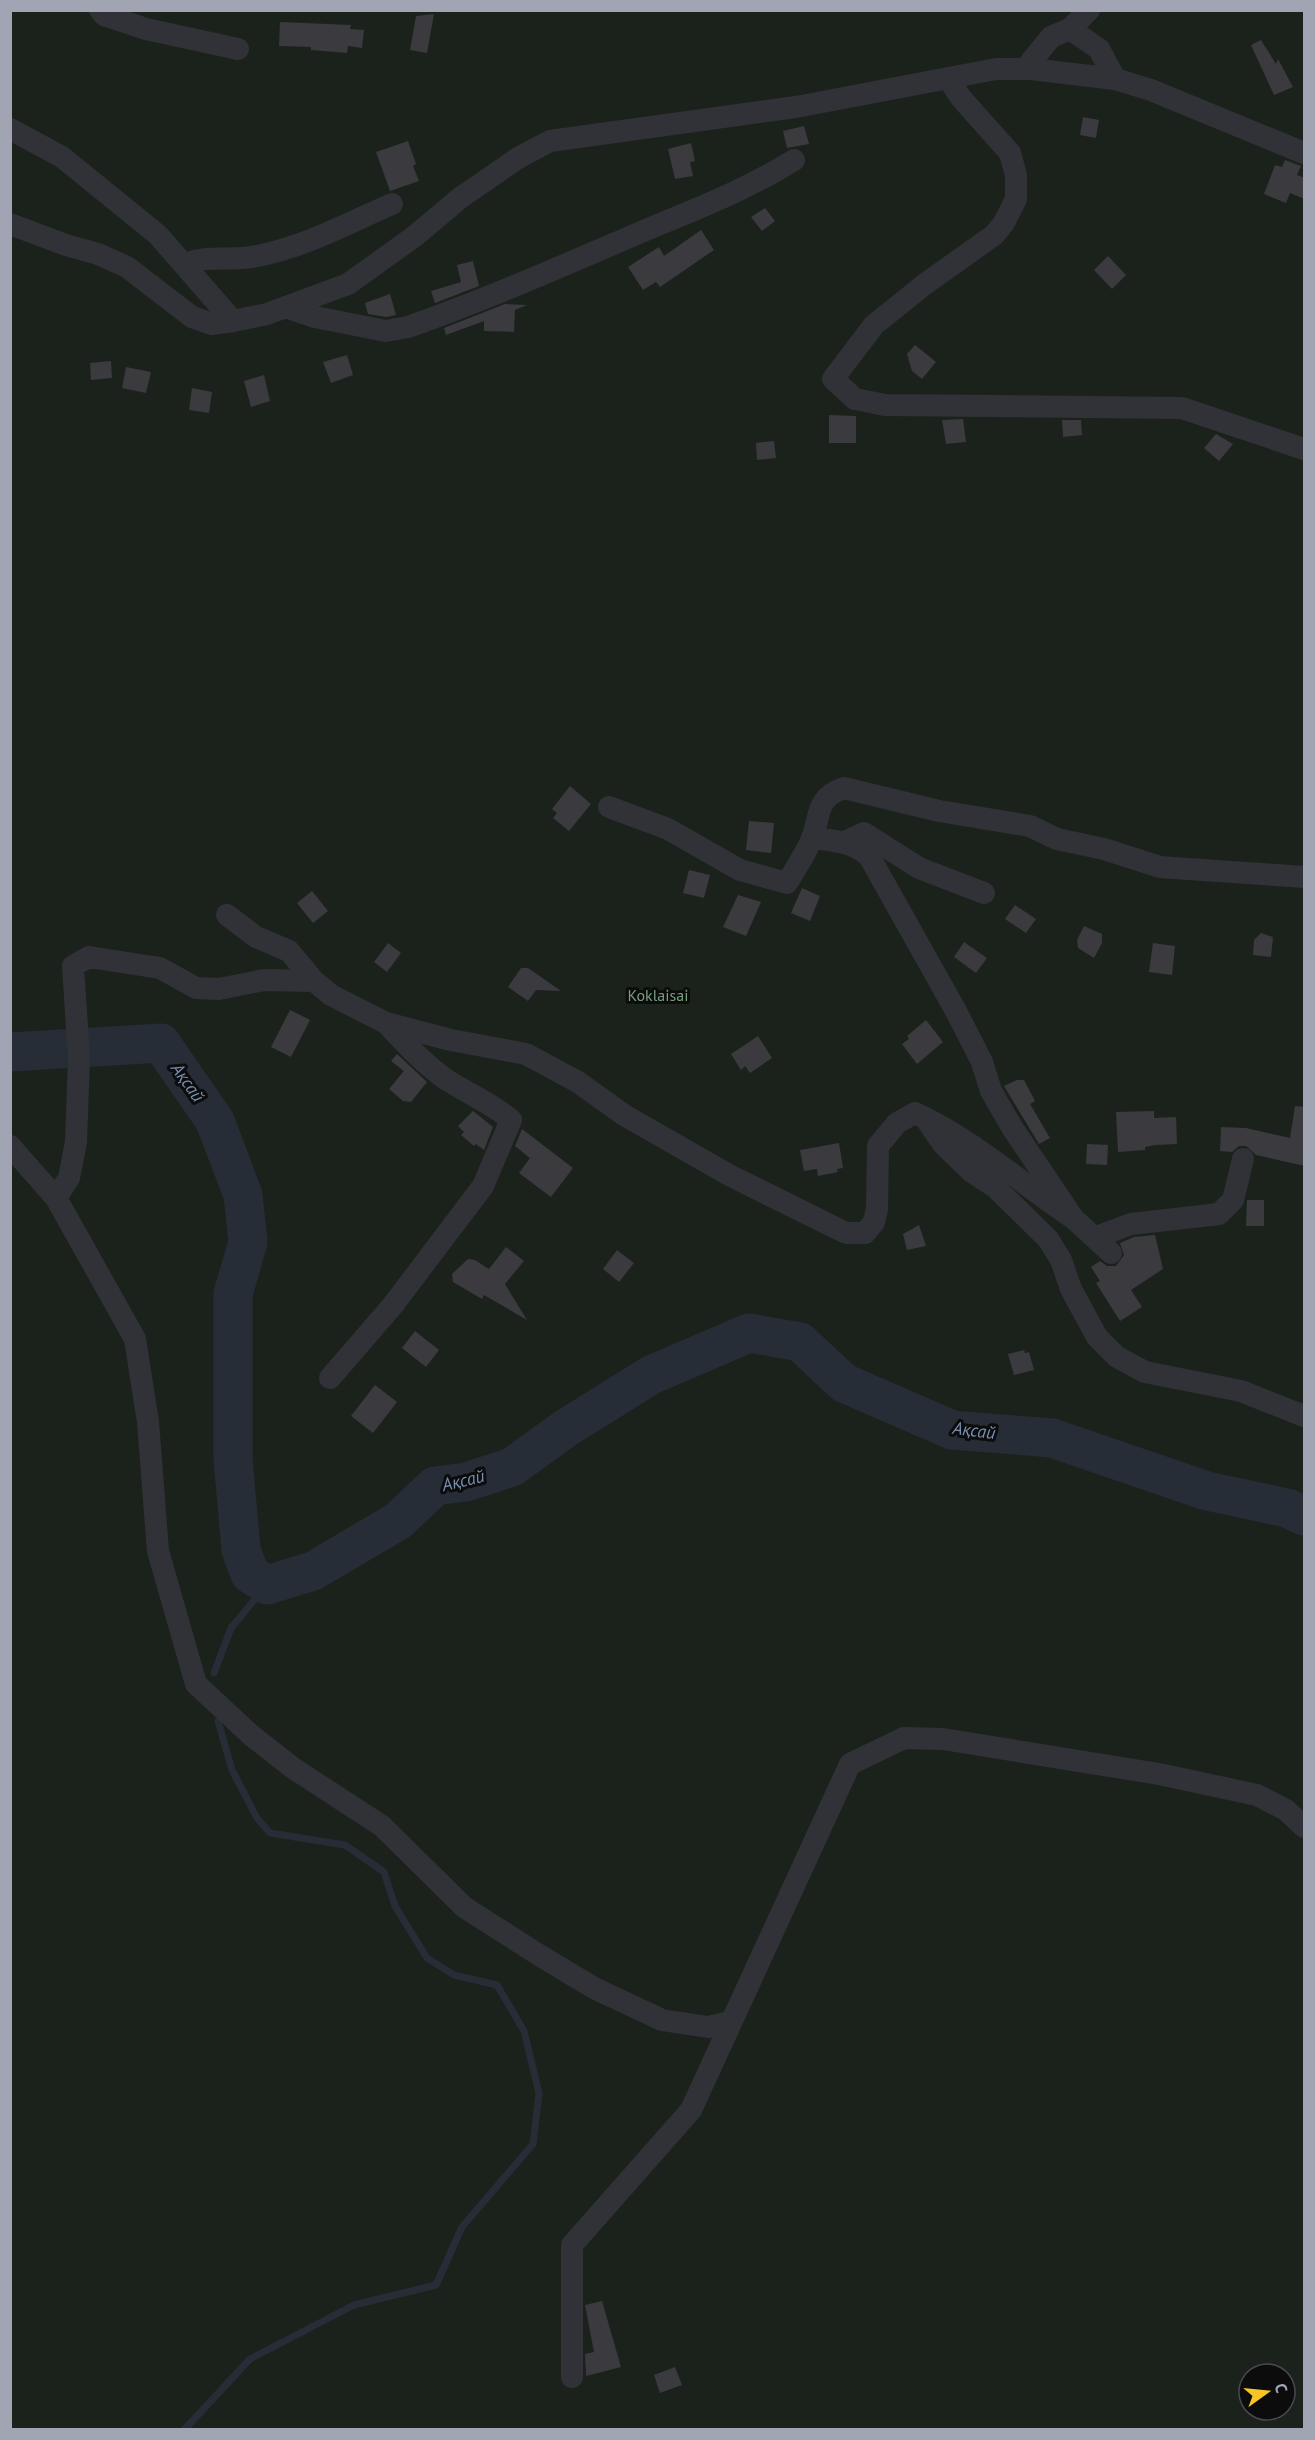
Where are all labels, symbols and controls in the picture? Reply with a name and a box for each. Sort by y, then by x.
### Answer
park label: Koklaisai [627,985,689,1005]
water label: Ақсай [166,1057,210,1106]
water label: Ақсай [950,1416,997,1444]
water label: Ақсай [439,1464,487,1496]
north arrow [1237,2362,1297,2422]
text: С [1271,2381,1292,2395]

